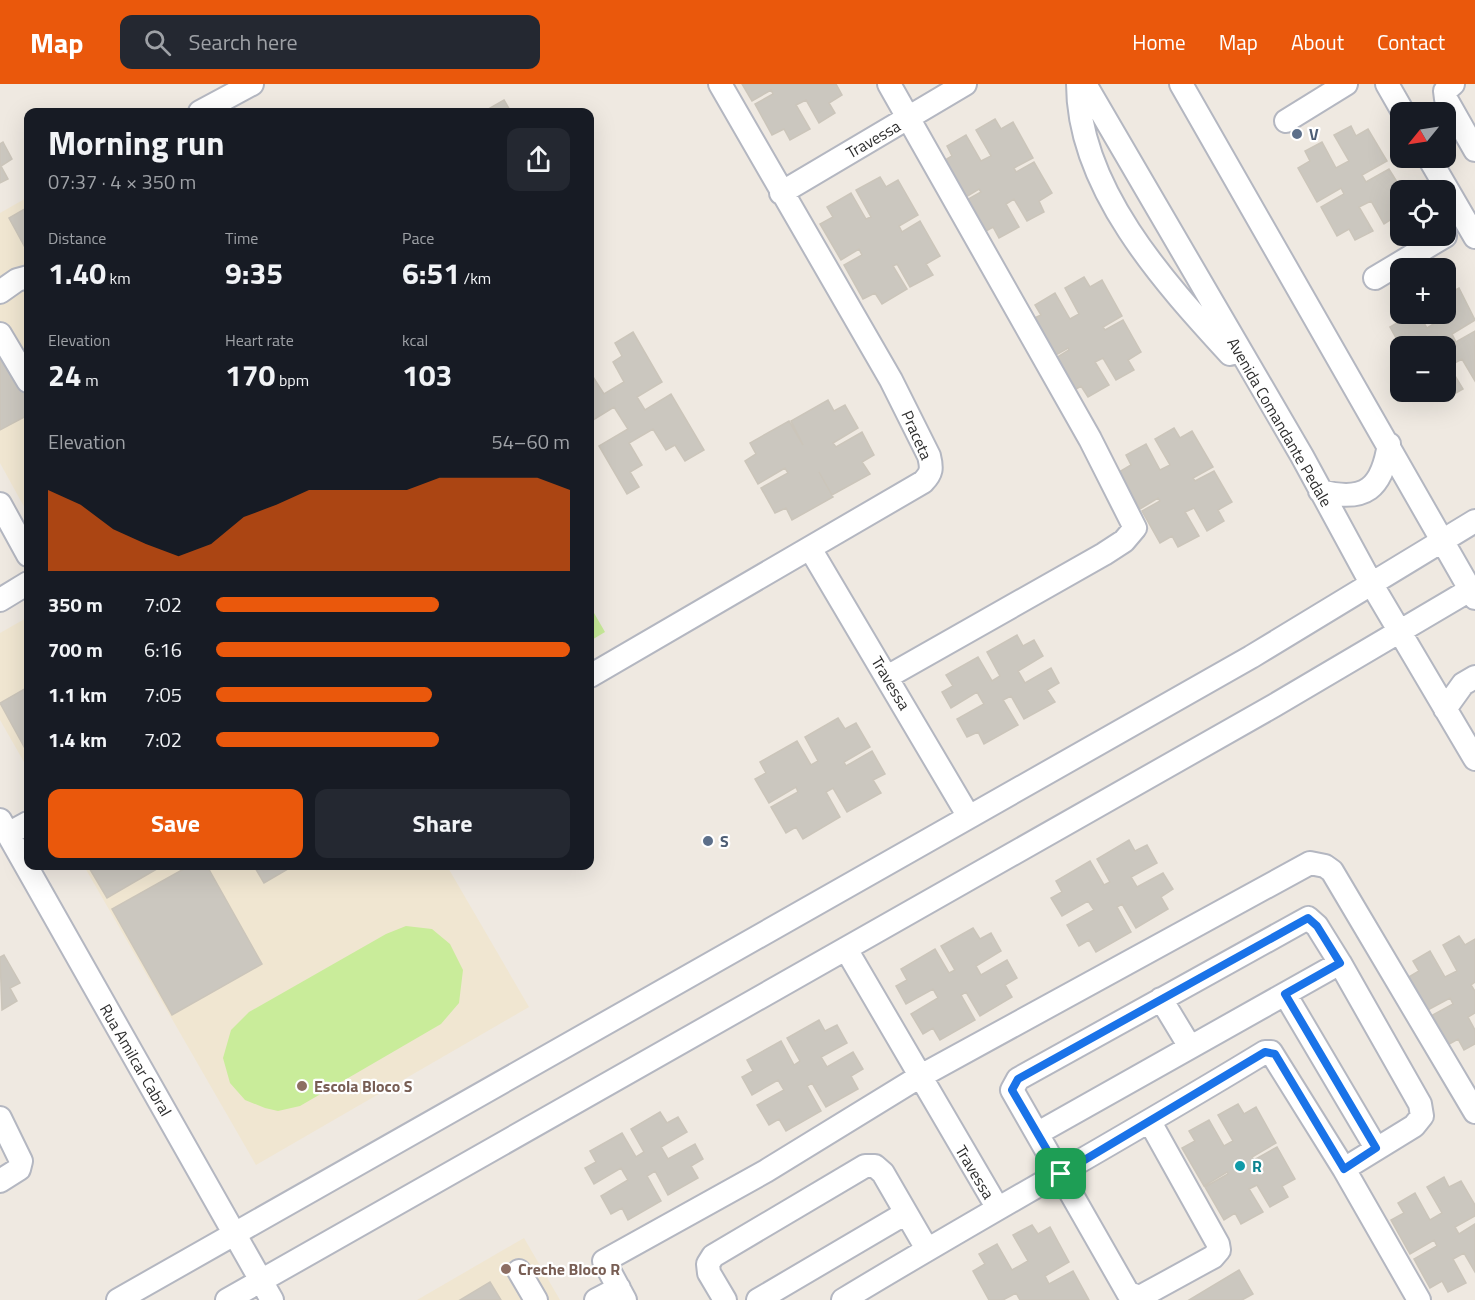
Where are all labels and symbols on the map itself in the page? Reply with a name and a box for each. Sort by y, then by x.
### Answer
north arrow [1390,102,1456,168]
street label: Travessa [841,114,905,164]
place label: V [1309,122,1319,146]
marker: V [1290,127,1304,141]
street label: Avenida Comandante Pedale [1222,333,1338,511]
street label: Praceta [896,407,938,463]
street label: Travessa [866,652,916,714]
place label: S [720,829,729,853]
marker: S [701,834,715,848]
street label: Rua Amilcar Cabral [94,999,178,1121]
place label: Escola Bloco S [314,1074,413,1098]
marker: Escola Bloco S [295,1079,309,1093]
street label: Travessa [950,1141,1000,1203]
pin [1035,1148,1086,1199]
place label: R [1252,1154,1262,1178]
marker: R [1233,1159,1247,1173]
place label: Creche Bloco R [518,1257,620,1281]
marker: Creche Bloco R [499,1262,513,1276]

